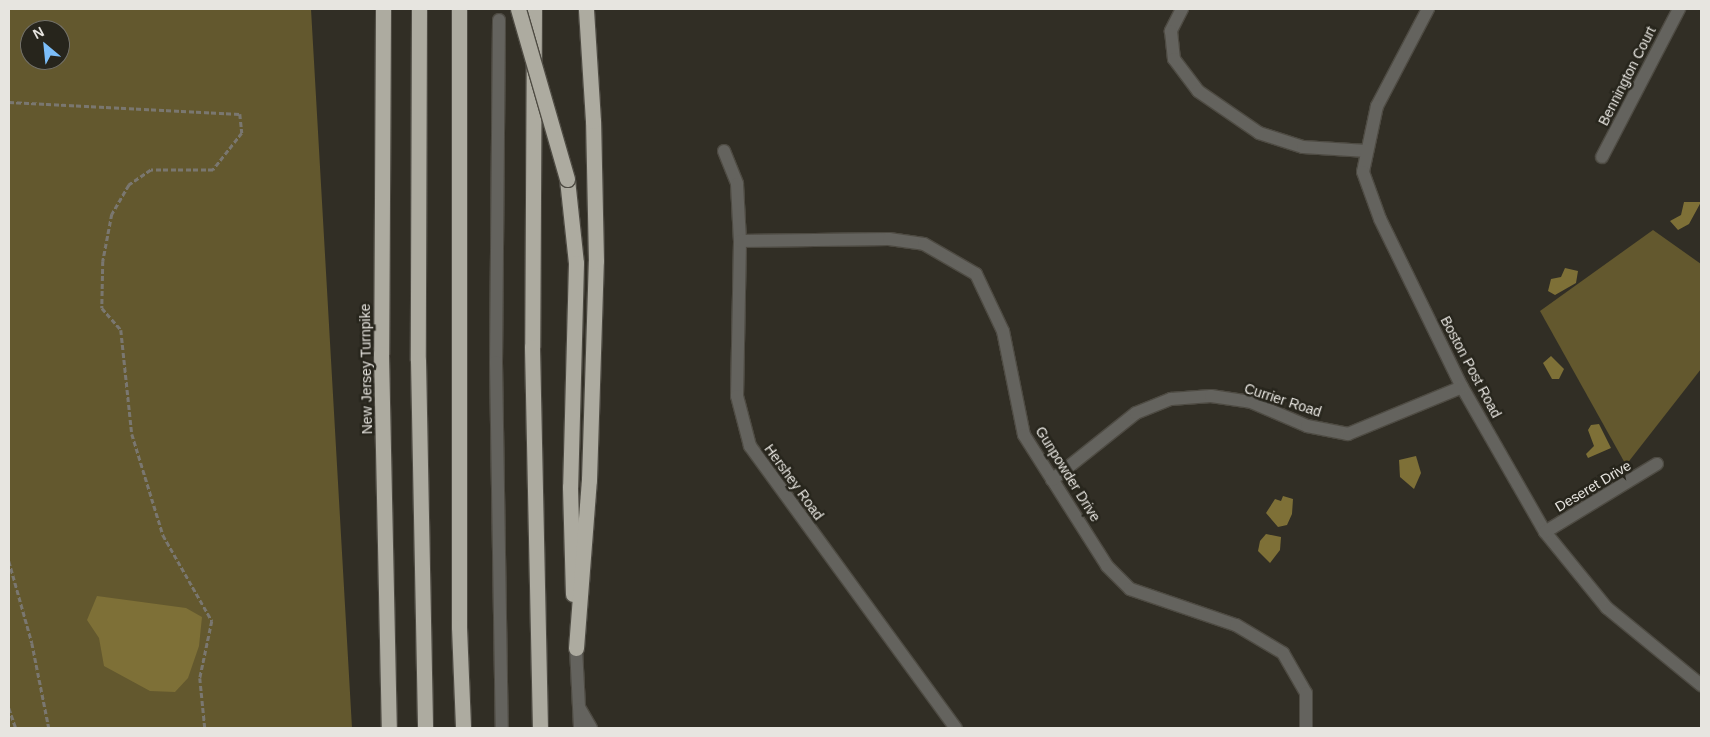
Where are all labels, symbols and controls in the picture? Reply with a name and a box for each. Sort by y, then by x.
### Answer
north arrow [20,20,70,70]
text: N [30,23,47,42]
street label: Bennington Court [1595,24,1659,128]
street label: New Jersey Turnpike [356,303,376,435]
street label: Boston Post Road [1437,313,1505,421]
street label: Currier Road [1242,380,1324,420]
street label: Gunpowder Drive [1032,423,1104,525]
street label: Hershey Road [761,441,827,523]
street label: Deseret Drive [1552,457,1634,515]

